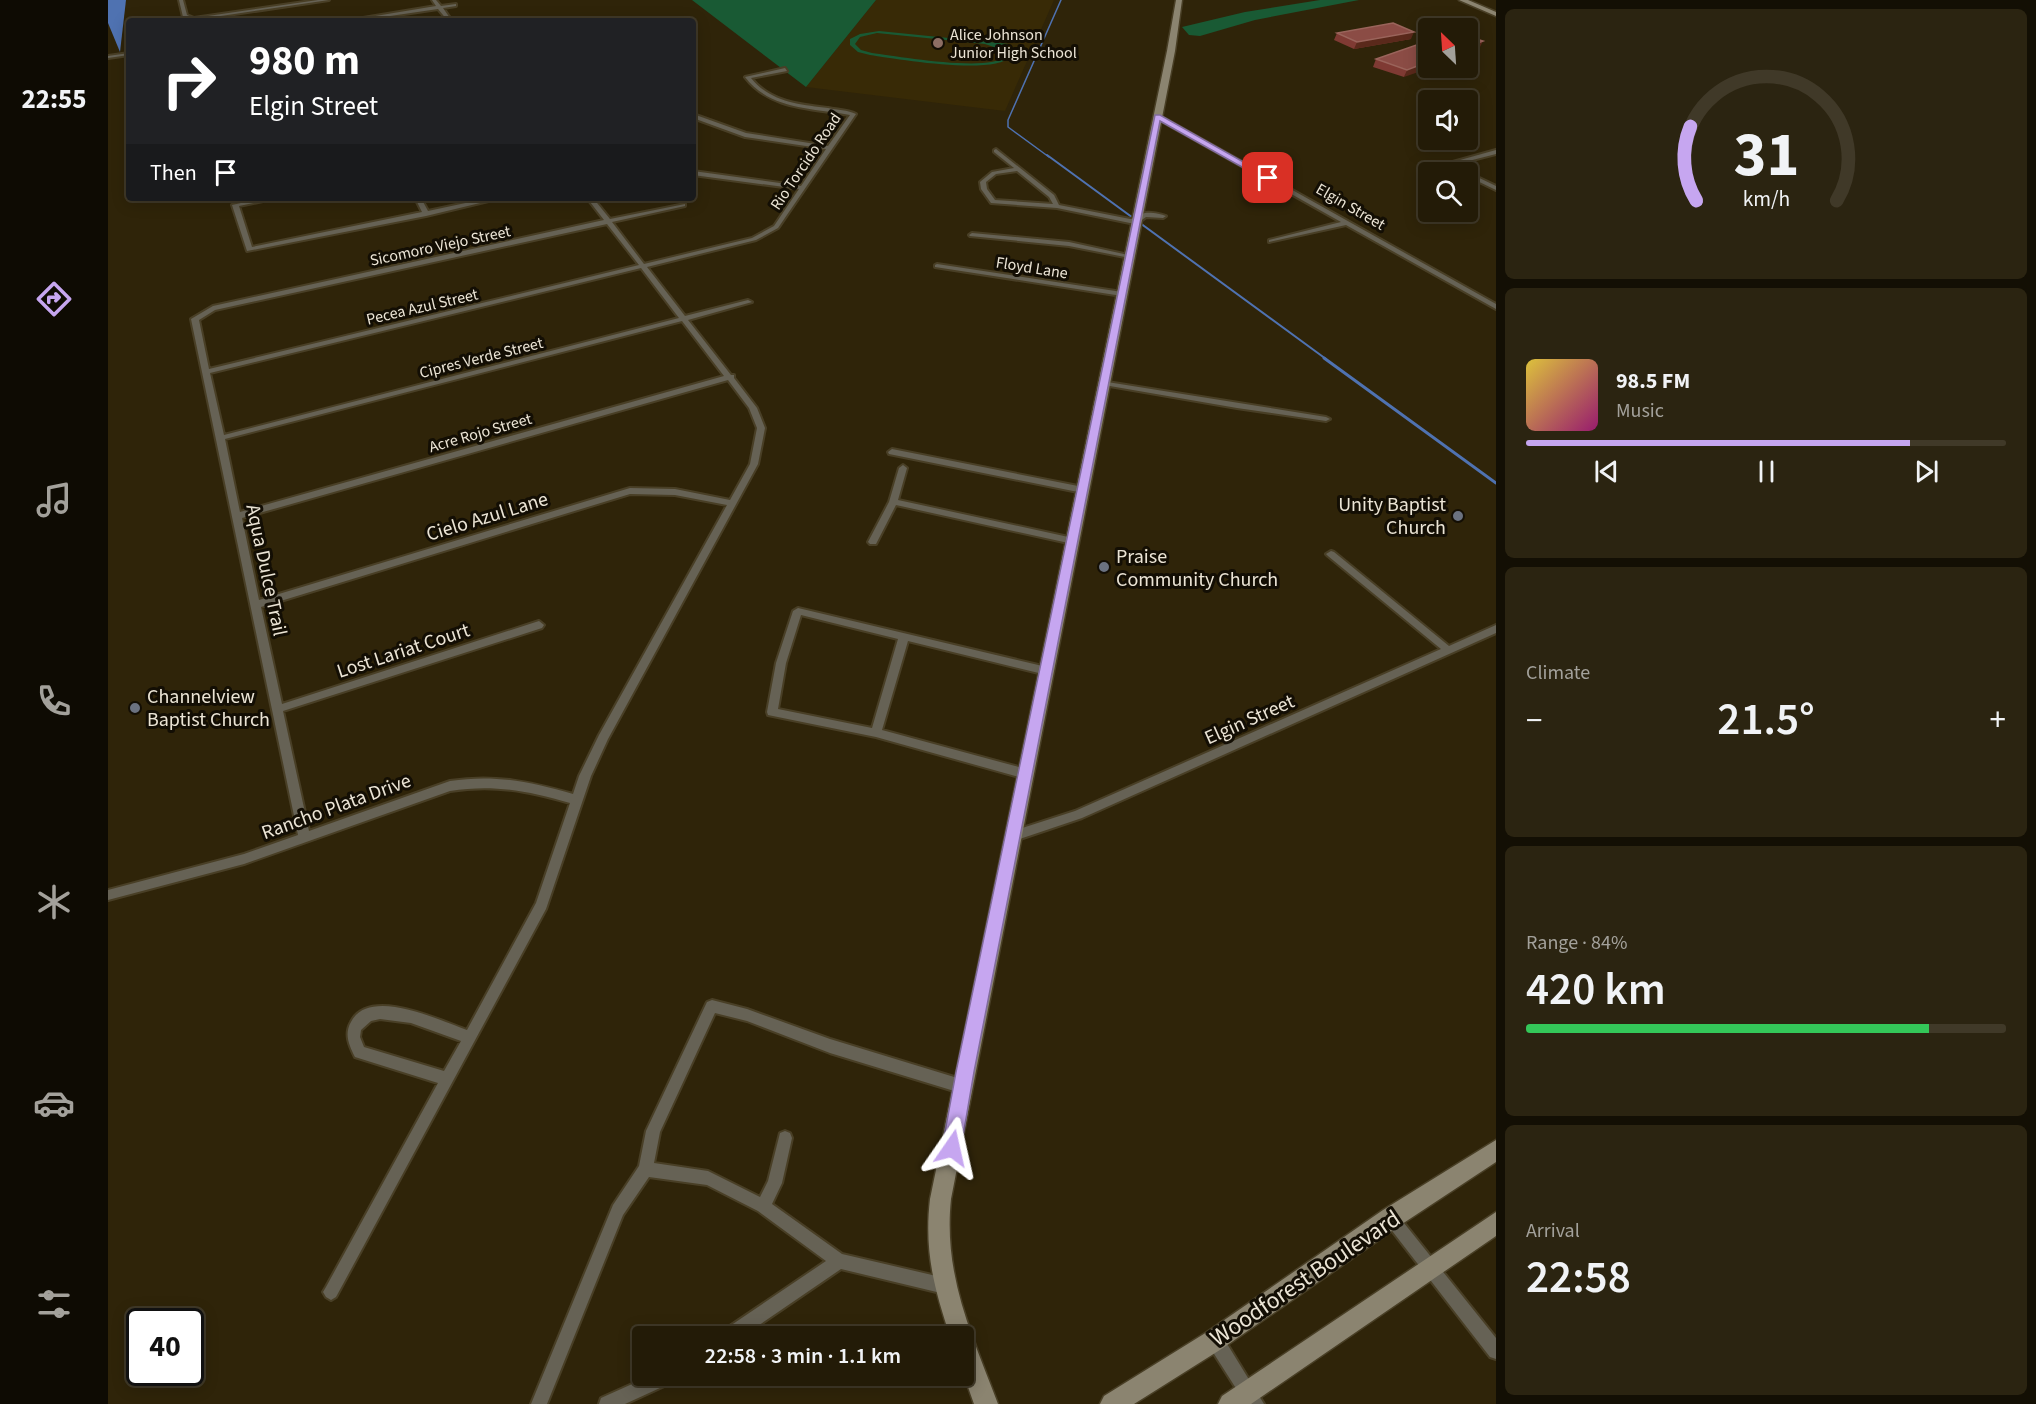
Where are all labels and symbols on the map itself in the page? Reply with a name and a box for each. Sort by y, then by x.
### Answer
north arrow [1418,18,1478,78]
place label: Alice Johnson Junior High School [950,24,1077,64]
marker: Alice Johnson Junior High School [931,36,945,50]
street label: Rio Torcido Road [765,109,846,214]
pin [1242,152,1293,203]
street label: Elgin Street [1312,178,1390,236]
street label: Sicomoro Viejo Street [368,220,513,272]
street label: Floyd Lane [994,251,1069,285]
street label: Pecea Azul Street [364,283,481,331]
street label: Cipres Verde Street [417,332,546,384]
street label: Acre Rojo Street [426,408,535,458]
street label: Cielo Azul Lane [423,485,552,549]
place label: Unity Baptist Church [1338,491,1446,542]
street label: Aqua Dulce Trail [238,502,294,639]
marker: Unity Baptist Church [1451,509,1465,523]
place label: Praise Community Church [1116,543,1278,594]
marker: Praise Community Church [1097,560,1111,574]
street label: Lost Lariat Court [333,616,474,686]
place label: Channelview Baptist Church [147,683,270,734]
street label: Elgin Street [1200,688,1299,752]
marker: Channelview Baptist Church [128,701,142,715]
street label: Rancho Plata Drive [258,767,415,847]
position arrow [920,1116,984,1180]
street label: Woodforest Boulevard [1203,1202,1408,1355]
speed limit sign: 40 [126,1308,204,1386]

